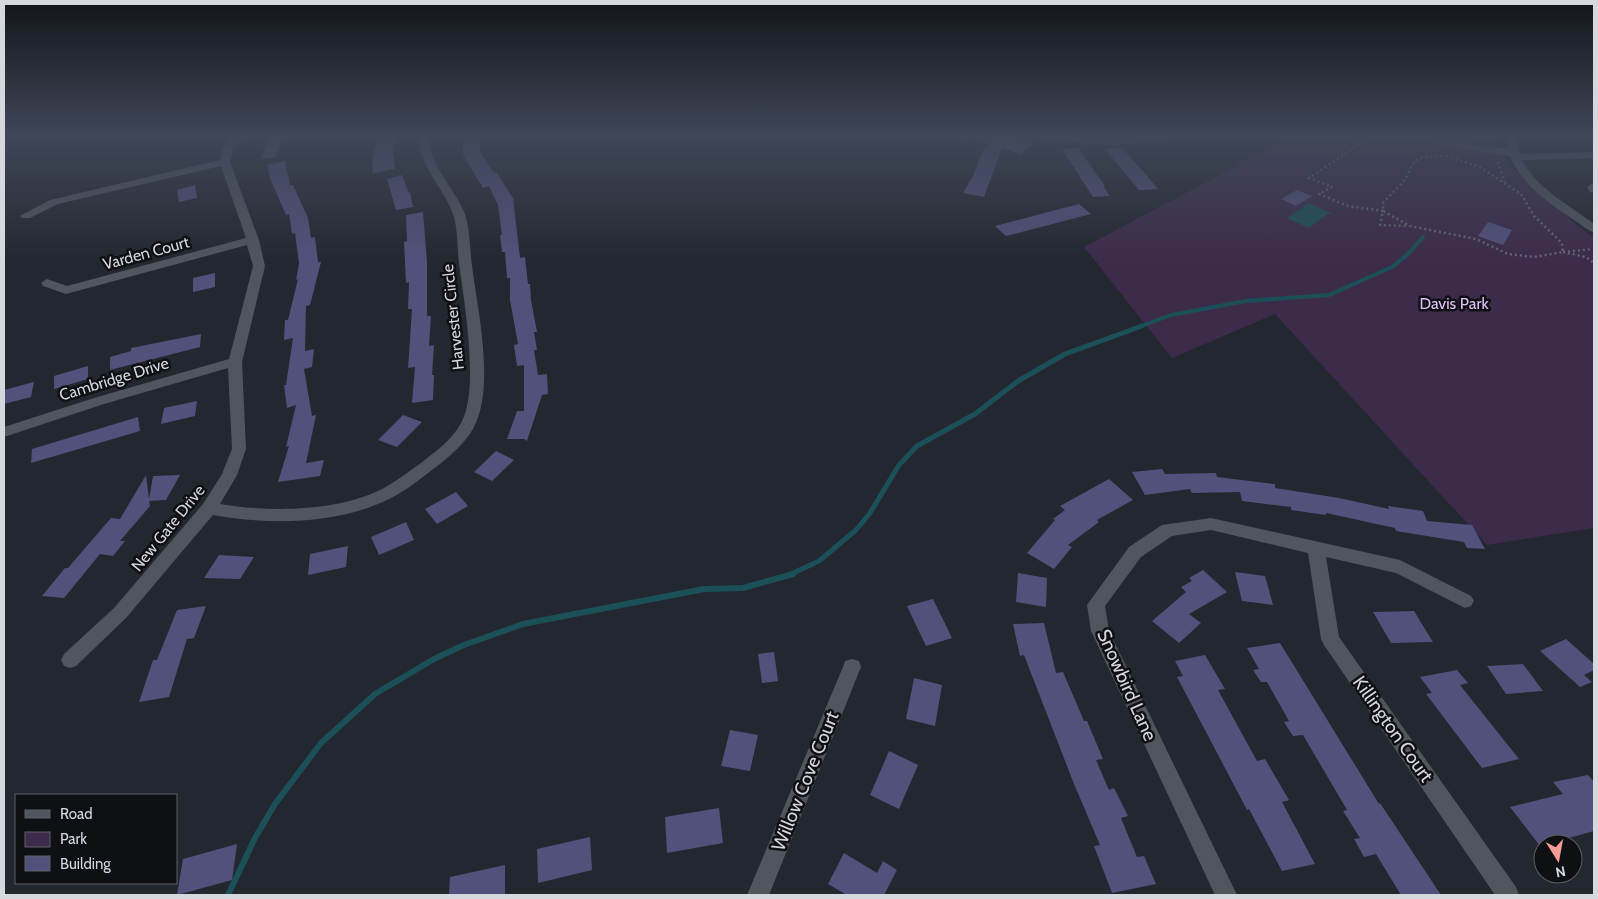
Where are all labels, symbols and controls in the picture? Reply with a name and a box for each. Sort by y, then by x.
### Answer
street label: Varden Court [101,232,192,274]
street label: Harvester Circle [438,263,468,371]
park label: Davis Park [1419,294,1489,313]
street label: Cambridge Drive [57,353,171,405]
street label: New Gate Drive [127,481,209,575]
street label: Snowbird Lane [1092,626,1162,745]
street label: Killington Court [1348,672,1438,787]
street label: Willow Cove Court [767,707,844,854]
legend [15,794,178,884]
text: Road [60,805,93,823]
text: Park [60,830,87,848]
north arrow [1533,834,1583,884]
text: Building [60,855,111,873]
text: N [1554,862,1567,882]

